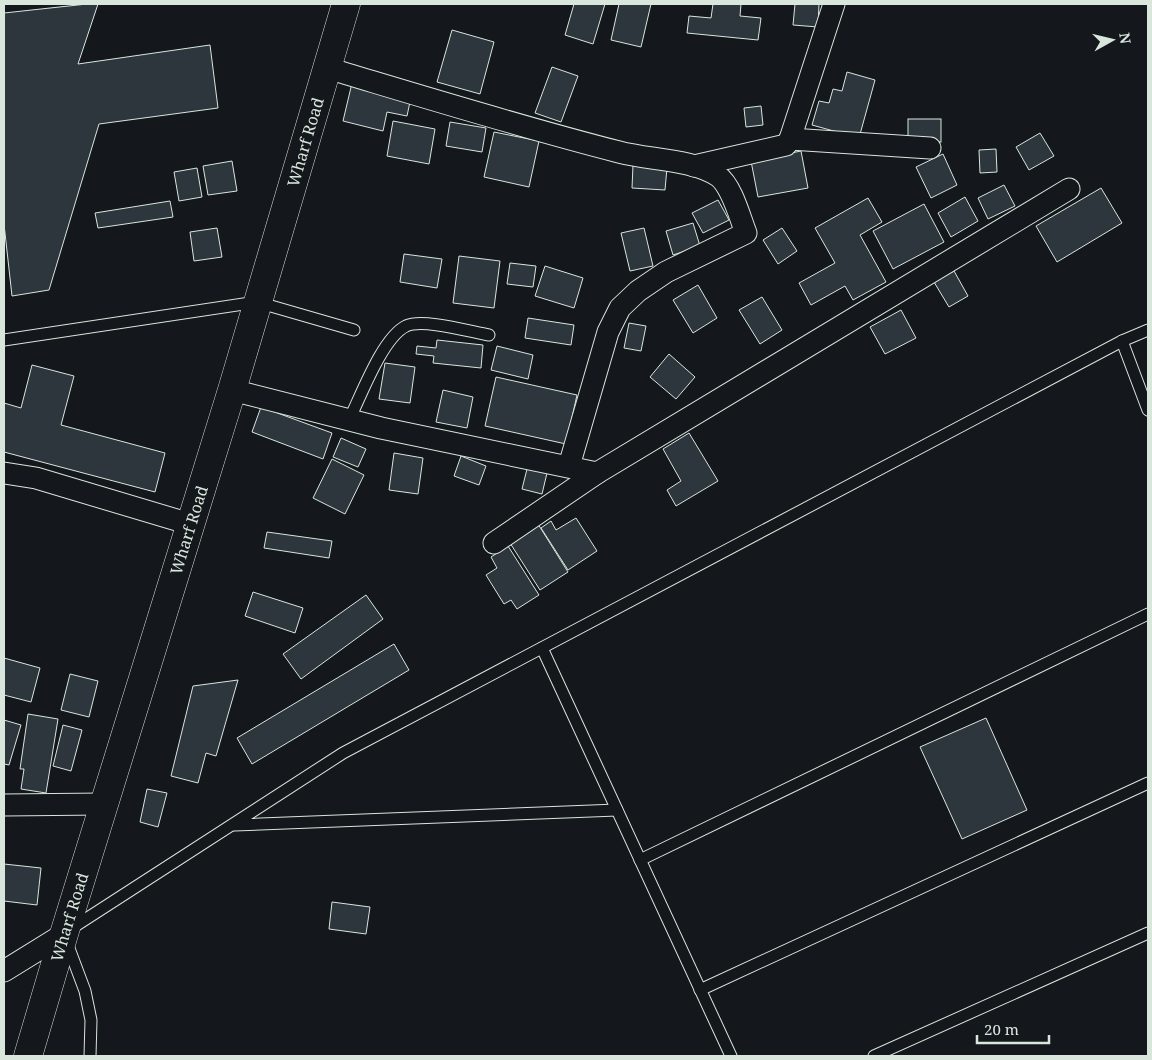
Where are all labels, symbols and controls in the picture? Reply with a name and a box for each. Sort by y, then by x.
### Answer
north arrow [1087,15,1137,65]
text: N [1115,31,1136,45]
street label: Wharf Road [282,95,329,189]
street label: Wharf Road [165,483,213,577]
street label: Wharf Road [45,870,93,964]
scale bar [977,1012,1050,1044]
text: 20 m [984,1019,1019,1039]

